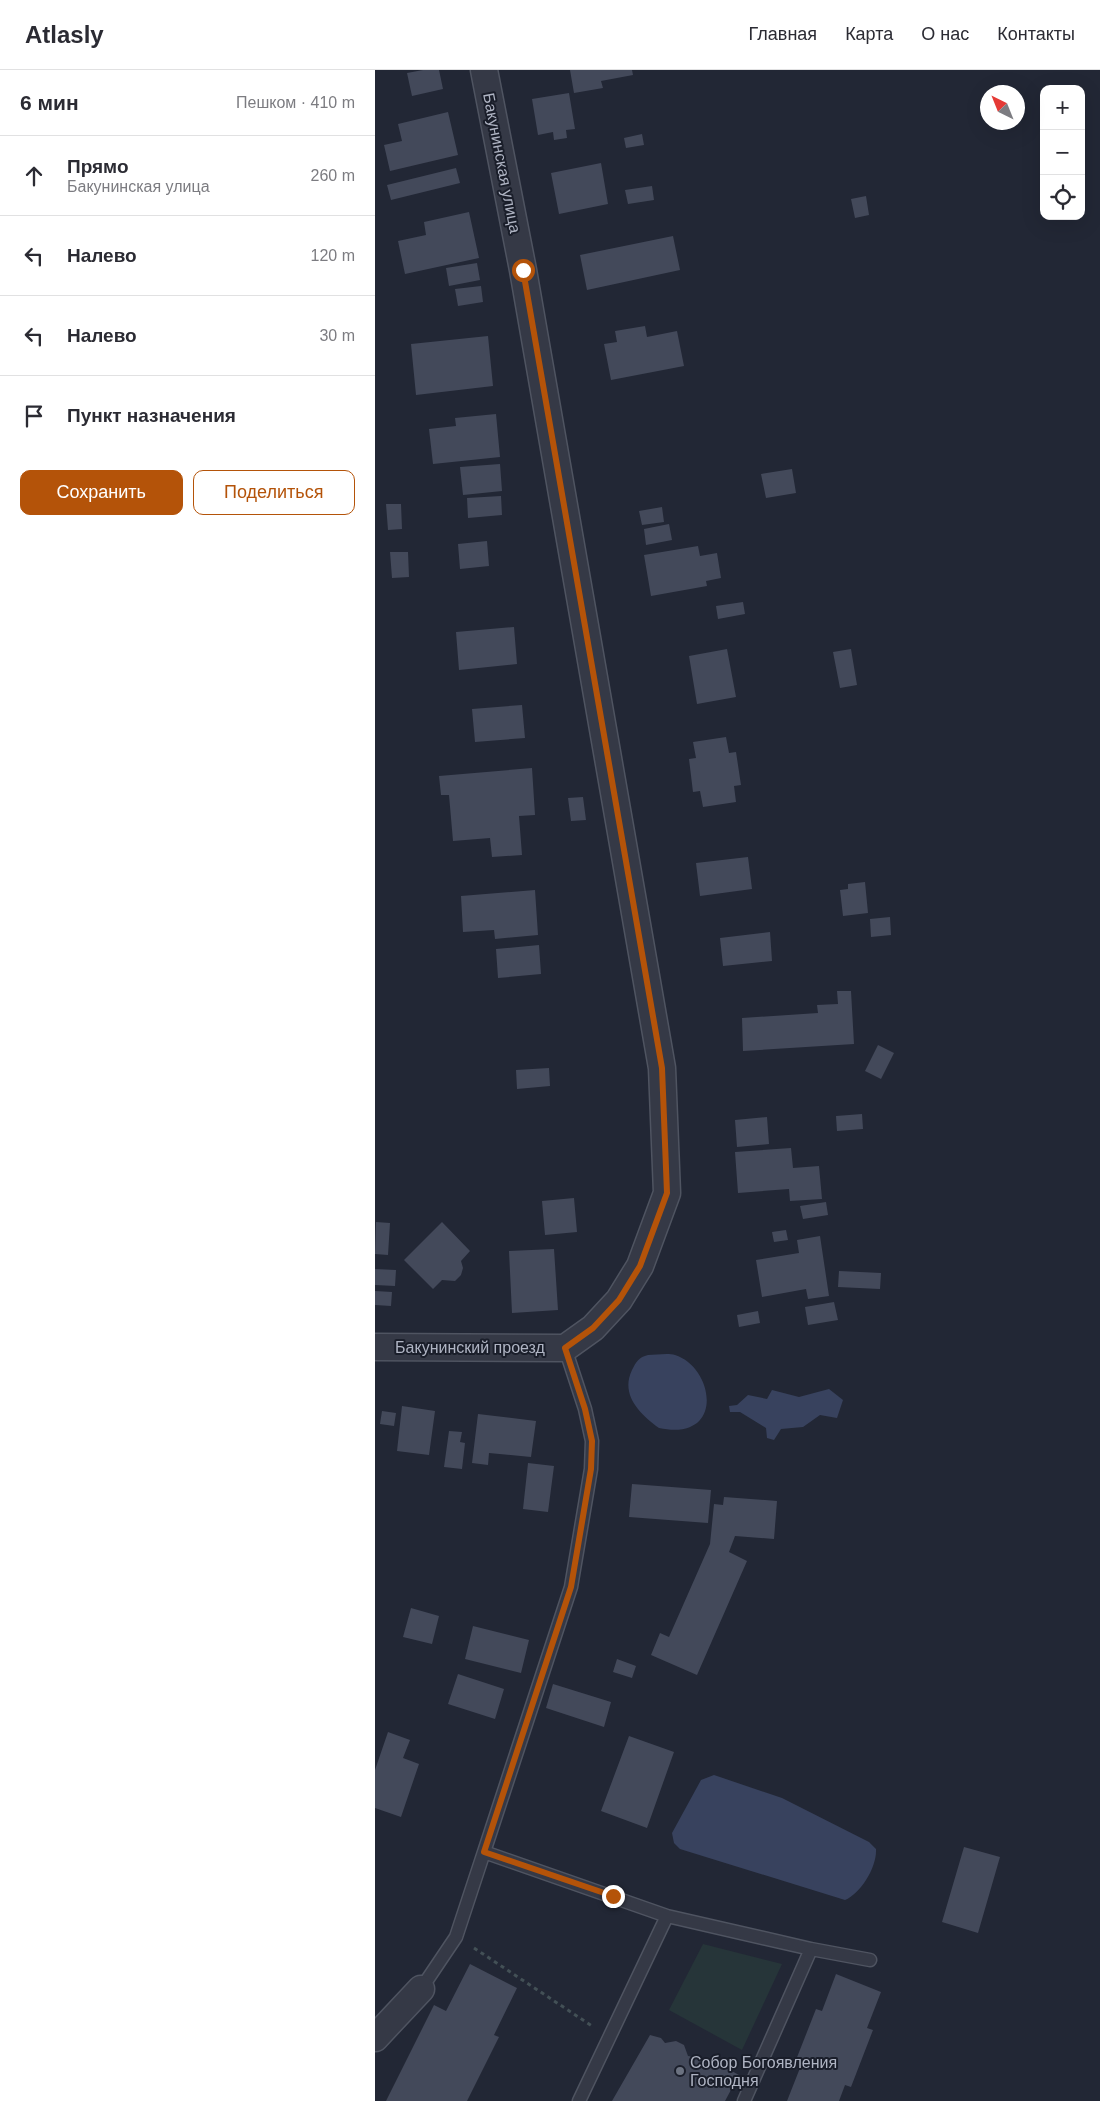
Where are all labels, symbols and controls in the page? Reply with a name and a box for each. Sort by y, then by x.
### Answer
text: Atlasly [25,21,104,48]
text: Главная [749,24,817,44]
text: Карта [845,24,893,44]
text: О нас [921,24,969,44]
text: Контакты [997,24,1075,44]
north arrow [980,85,1025,130]
map controls [1040,85,1085,220]
button: + [1040,85,1085,130]
text: 6 мин [20,91,79,114]
street label: Бакунинская улица [480,91,524,235]
text: Пешком · 410 m [236,94,355,111]
button: − [1040,130,1085,175]
text: Прямо [67,156,129,177]
icon: ahead [20,162,48,190]
text: 260 m [311,167,355,184]
button: locate [1040,175,1085,220]
text: Бакунинская улица [67,178,210,195]
icon: left [20,242,48,270]
text: Налево [67,245,137,266]
text: 120 m [311,247,355,264]
route start [512,259,535,282]
icon: left [20,322,48,350]
text: Налево [67,325,137,346]
text: 30 m [319,327,355,344]
icon: arrive [20,402,48,430]
text: Пункт назначения [67,405,236,426]
button: Сохранить [20,470,183,515]
button: Поделиться [193,470,355,515]
street label: Бакунинский проезд [395,1339,546,1356]
route end [602,1885,625,1908]
place label: Собор Богоявления Господня [690,2054,837,2089]
marker: Собор Богоявления Господня [674,2065,686,2077]

